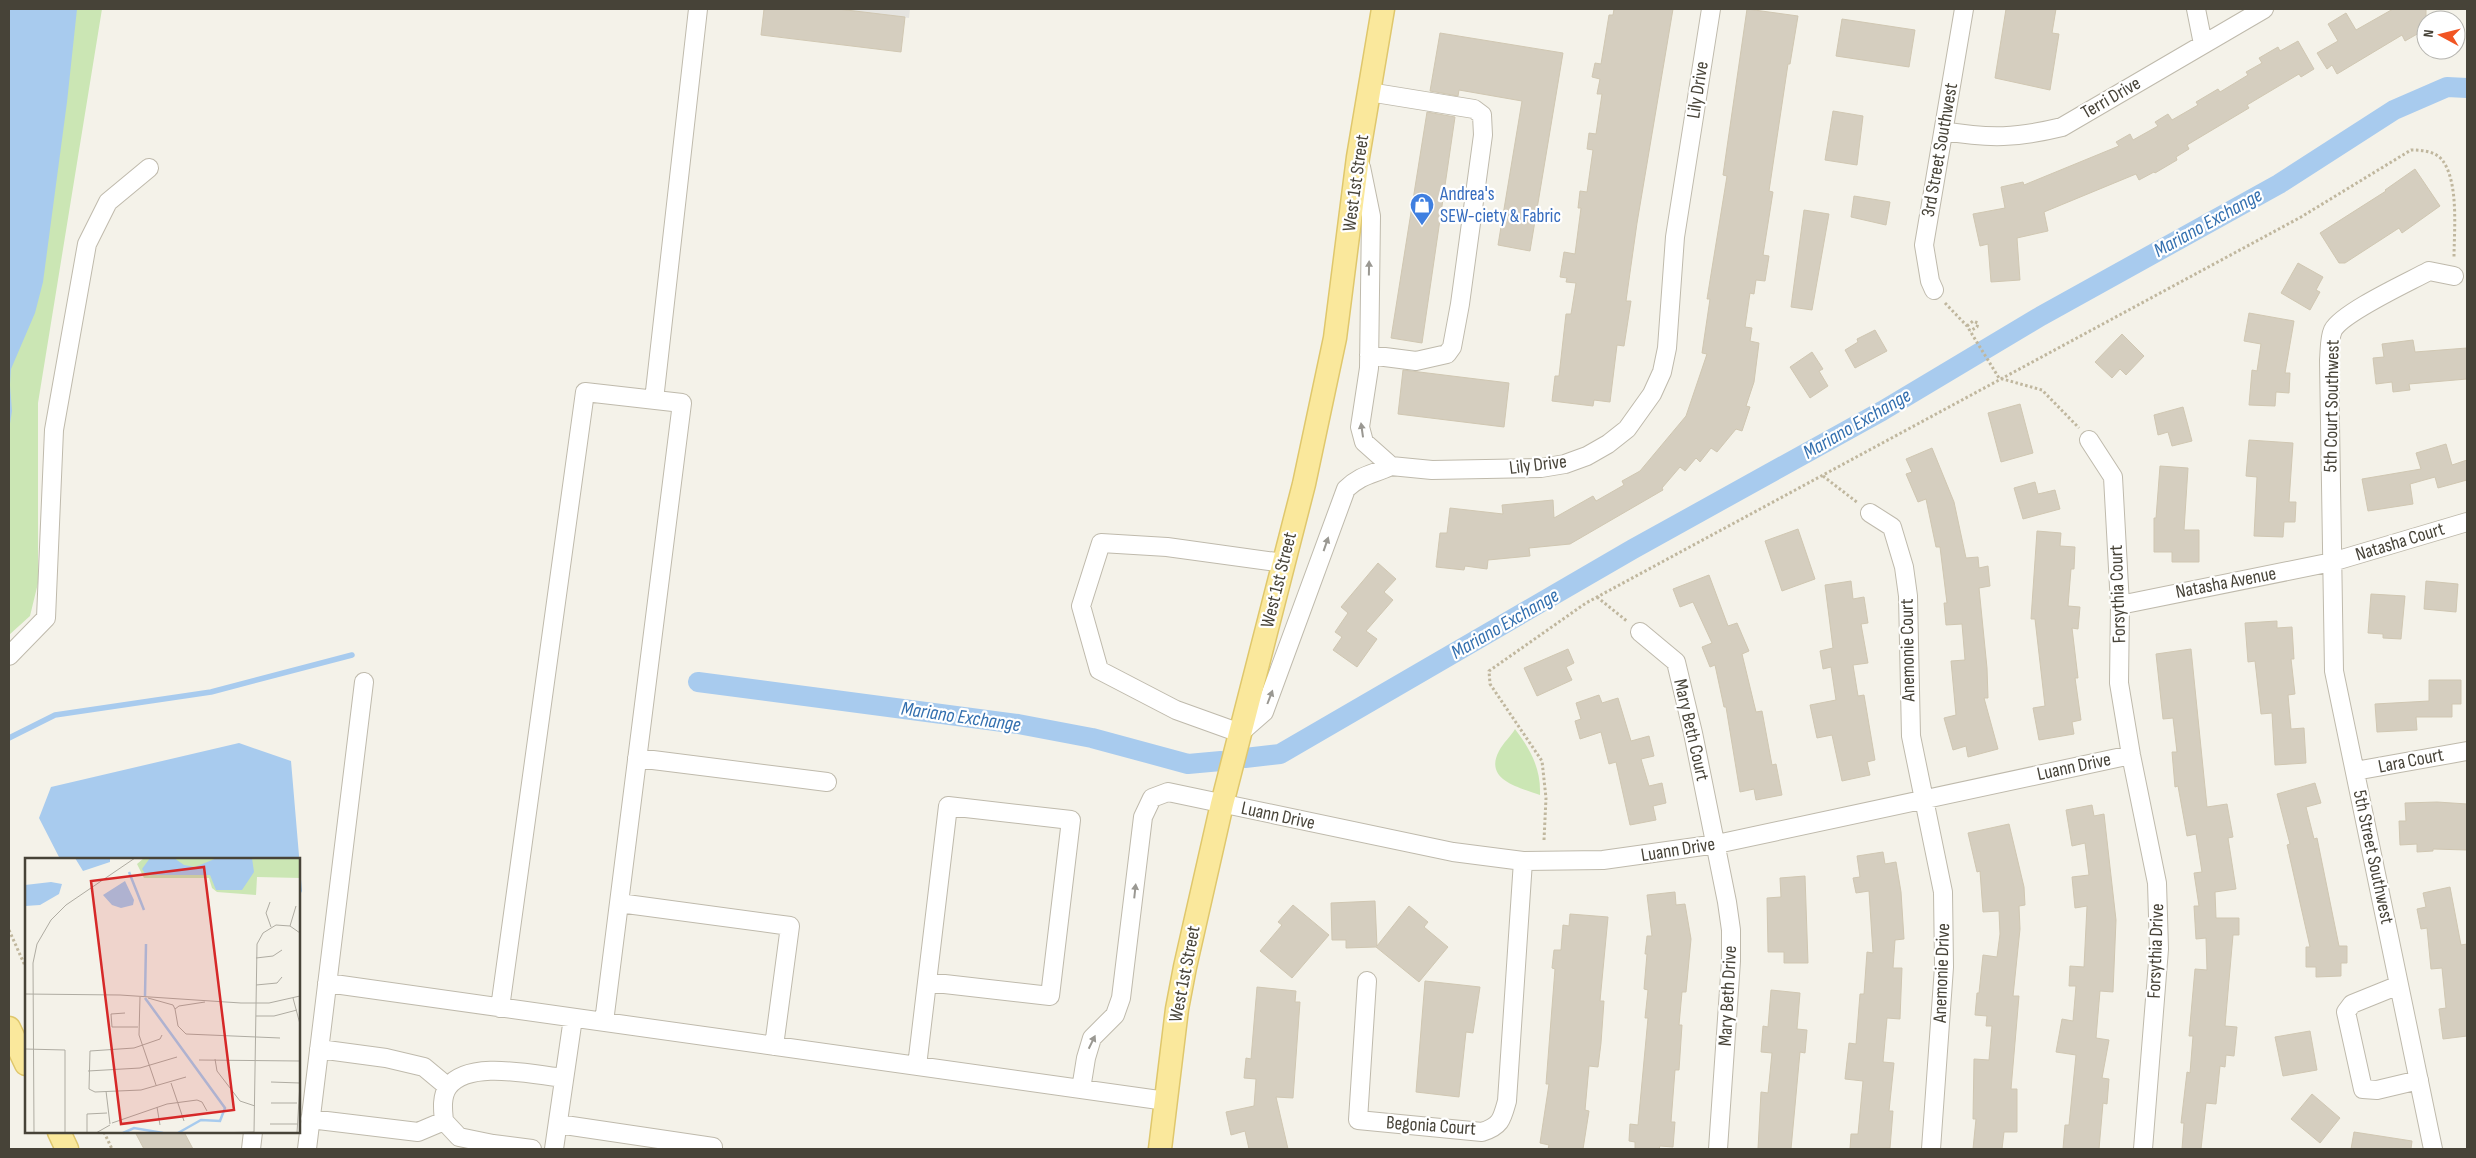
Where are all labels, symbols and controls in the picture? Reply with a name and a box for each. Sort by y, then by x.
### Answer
north arrow [2416,10,2466,60]
text: N [2420,29,2437,38]
street label: Lily Drive [1682,60,1714,120]
street label: Terri Drive [2077,72,2145,124]
street label: 3rd Street Southwest [1917,81,1963,219]
street label: West 1st Street [1338,133,1374,233]
place label: Andrea's SEW-ciety & Fabric [1439,183,1561,228]
water label: Mariano Exchange [2149,183,2267,263]
shop icon: Andrea's SEW-ciety & Fabric [1409,192,1435,226]
one-way arrow [1366,260,1374,276]
street label: 5th Court Southwest [2319,339,2345,473]
water label: Mariano Exchange [1799,383,1915,465]
one-way arrow [1358,421,1366,437]
street label: Lily Drive [1508,450,1568,480]
street label: Natasha Court [2353,518,2447,566]
street label: West 1st Street [1256,530,1302,630]
one-way arrow [1322,536,1330,551]
street label: Forsythia Court [2105,544,2131,644]
street label: Natasha Avenue [2174,562,2278,604]
water label: Mariano Exchange [1447,583,1563,665]
street label: Anemonie Court [1896,598,1920,703]
street label: Mary Beth Court [1668,677,1714,783]
one-way arrow [1266,689,1274,704]
water label: Mariano Exchange [900,697,1023,737]
street label: Lara Court [2376,743,2446,779]
street label: Luann Drive [2035,748,2113,786]
street label: 5th Street Southwest [2348,788,2398,926]
street label: Luann Drive [1239,797,1317,835]
street label: Luann Drive [1639,833,1717,867]
inset map [25,858,300,1133]
one-way arrow [1131,883,1139,899]
street label: Forsythia Drive [2143,903,2169,999]
street label: Anemonie Drive [1929,923,1955,1024]
street label: West 1st Street [1164,924,1206,1024]
street label: Mary Beth Drive [1714,945,1742,1047]
one-way arrow [1088,1035,1096,1050]
street label: Begonia Court [1385,1111,1477,1141]

